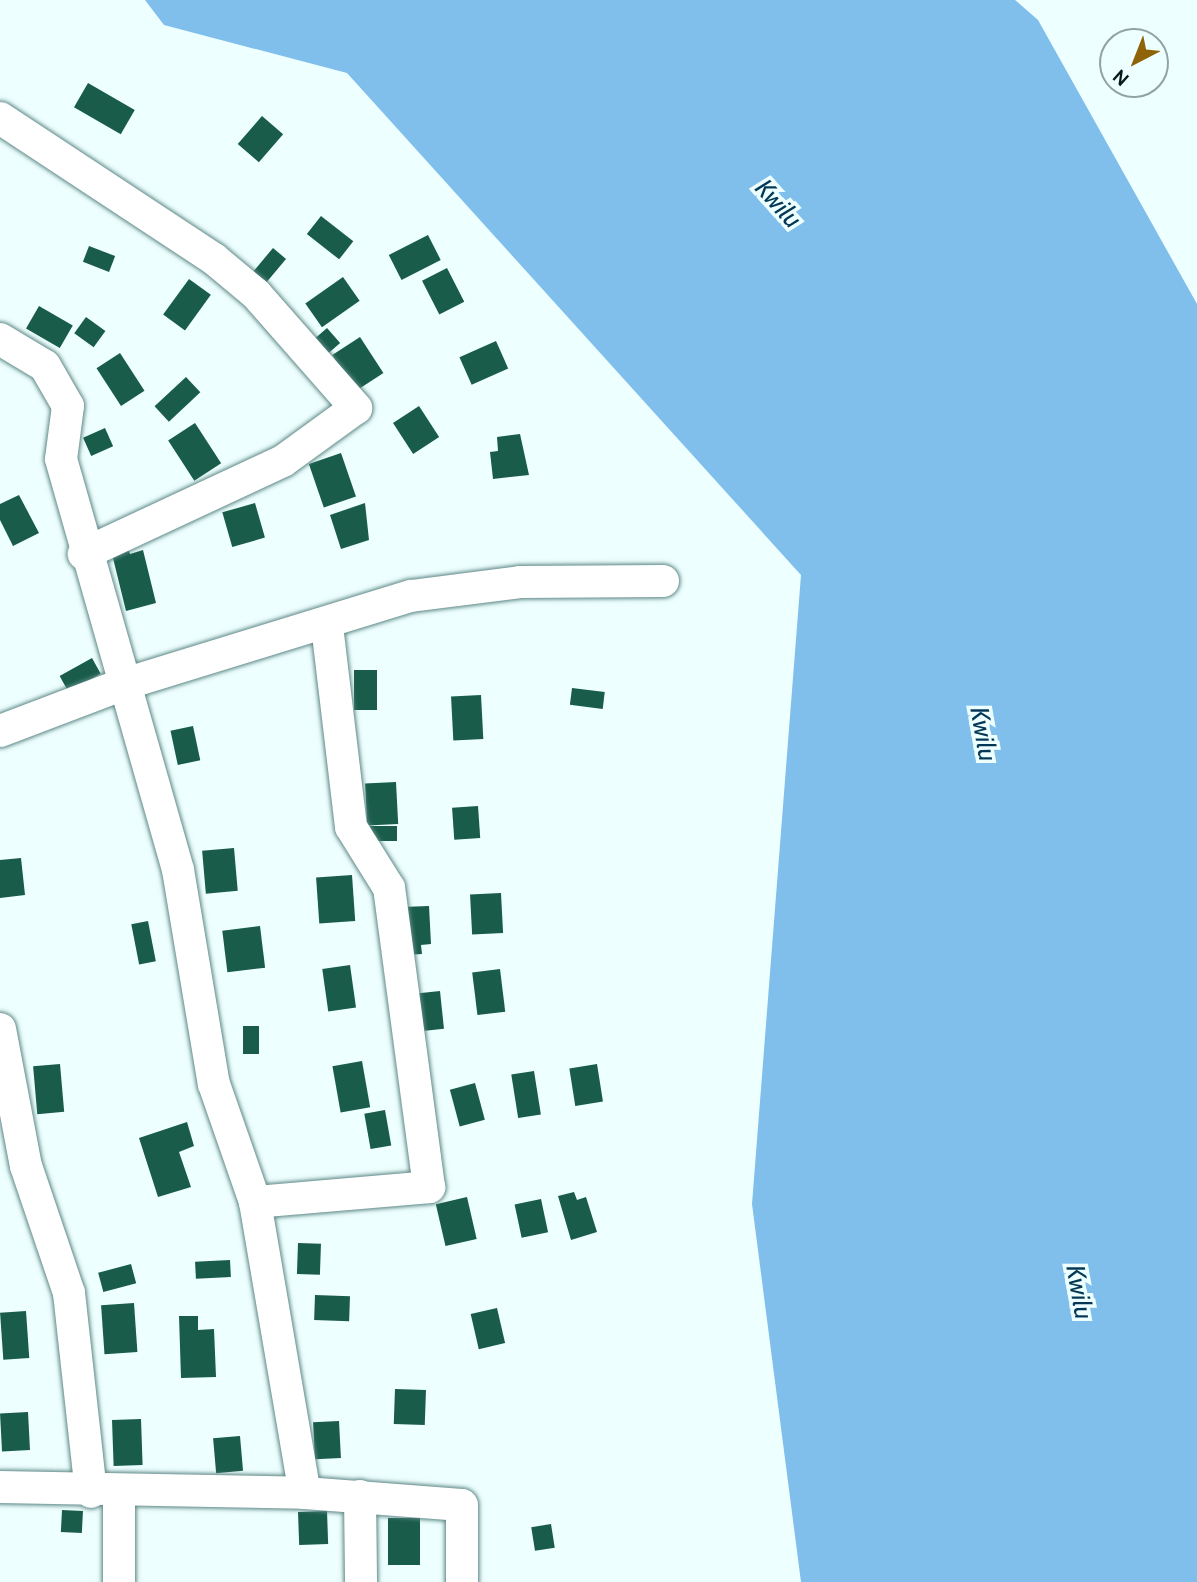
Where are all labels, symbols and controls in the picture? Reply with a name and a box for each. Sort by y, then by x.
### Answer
north arrow [1099,28,1169,98]
text: N [1108,64,1134,91]
water label: Kwilu [748,173,808,235]
water label: Kwilu [963,704,1003,764]
water label: Kwilu [1059,1262,1099,1322]

